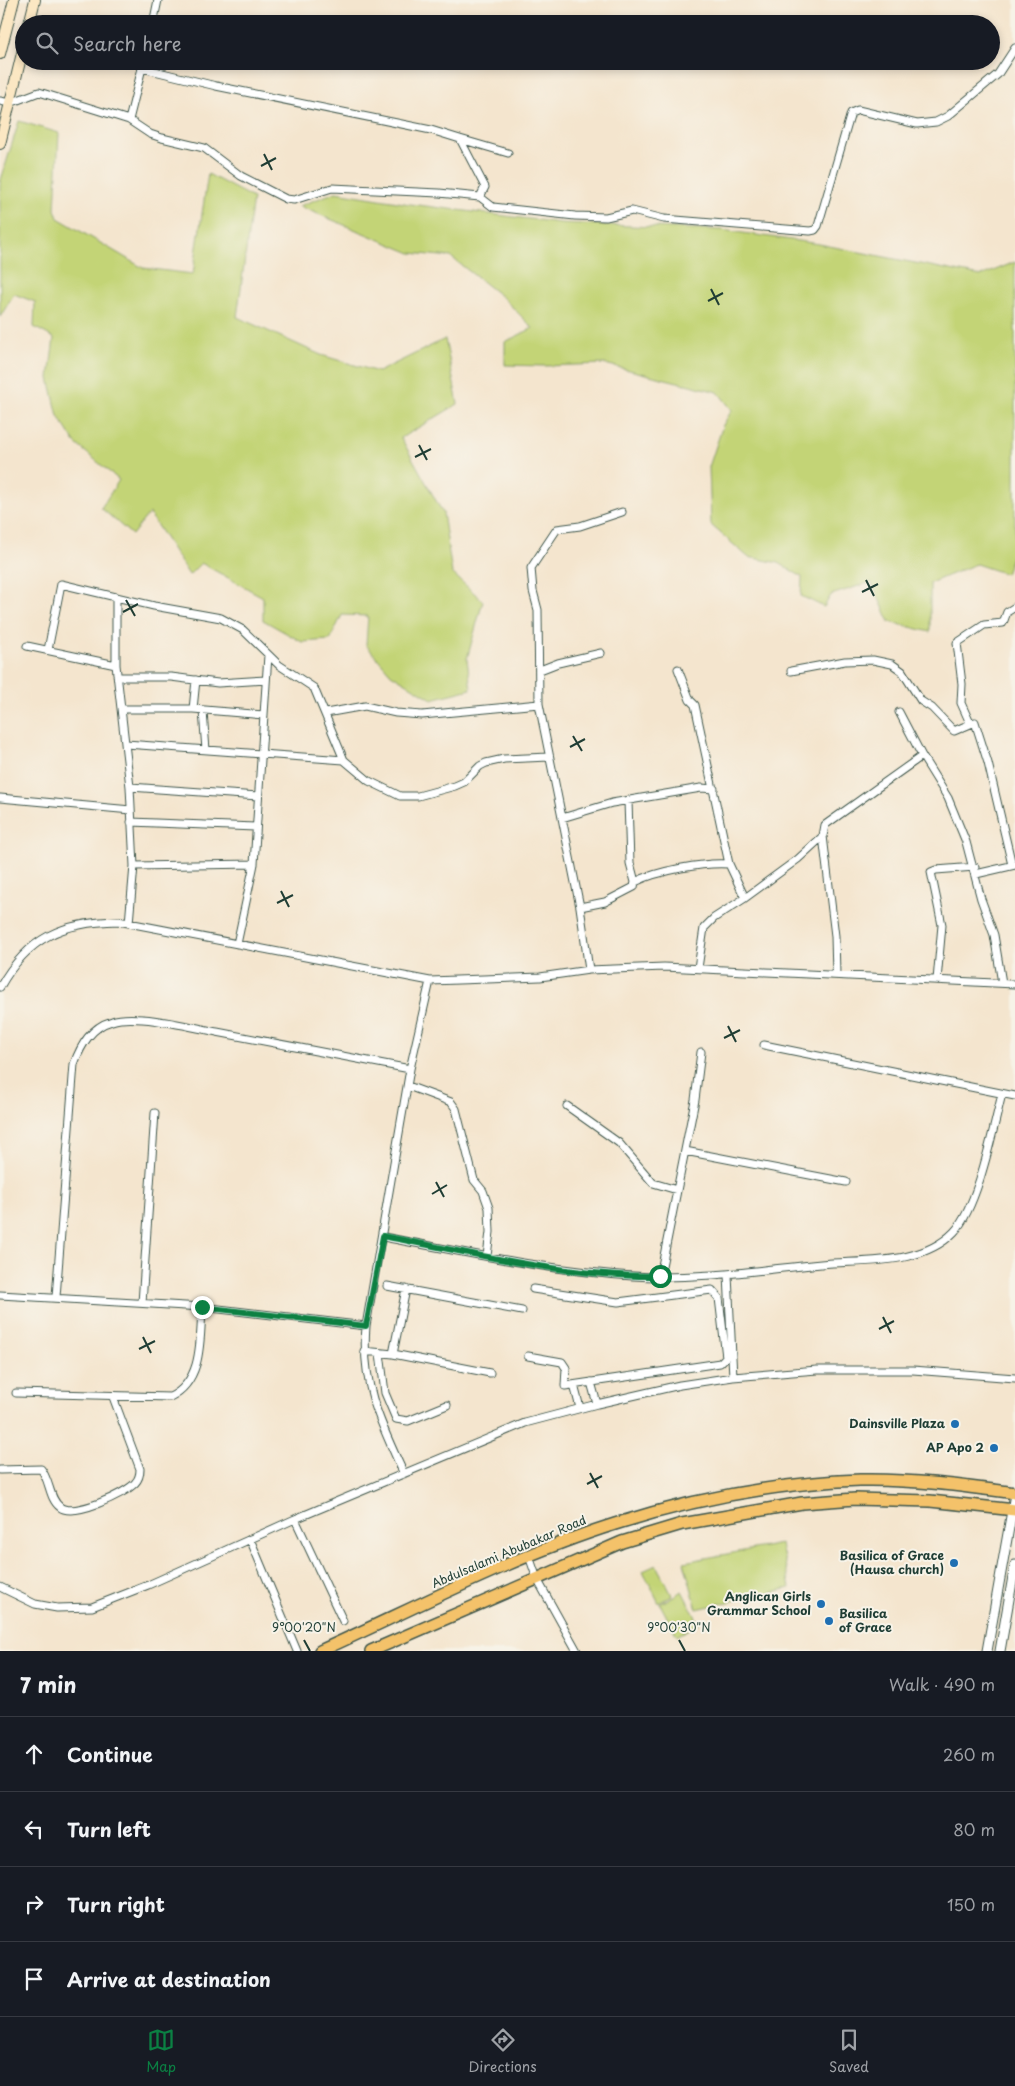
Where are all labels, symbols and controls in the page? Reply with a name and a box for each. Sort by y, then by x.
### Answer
search box [15,15,1000,70]
icon: search [33,29,61,57]
text: Search here [73,29,182,57]
route start [649,1265,672,1288]
route end [191,1296,214,1319]
place label: Dainsville Plaza [849,1414,946,1432]
marker: Dainsville Plaza [949,1418,961,1430]
place label: AP Apo 2 [926,1438,985,1456]
marker: AP Apo 2 [988,1442,1000,1454]
street label: Abdulsalami Abubakar Road [429,1510,589,1592]
place label: Basilica of Grace (Hausa church) [840,1546,944,1578]
marker: Basilica of Grace (Hausa church) [948,1557,960,1569]
place label: Anglican Girls Grammar School [707,1587,811,1619]
marker: Anglican Girls Grammar School [815,1598,827,1610]
place label: Basilica of Grace [839,1604,892,1636]
marker: Basilica of Grace [823,1615,835,1627]
text: 9°00'20"N [272,1618,336,1636]
text: 9°00'30"N [647,1618,711,1636]
text: 7 min [20,1668,76,1700]
text: Walk · 490 m [889,1672,995,1696]
icon: ahead [20,1740,48,1768]
text: Continue [67,1740,153,1768]
text: 260 m [943,1742,995,1766]
icon: left [20,1815,48,1843]
text: Turn left [67,1815,151,1843]
text: 80 m [953,1817,995,1841]
icon: right [20,1890,48,1918]
text: Turn right [67,1890,165,1918]
text: 150 m [947,1892,995,1916]
icon: arrive [20,1965,48,1993]
text: Arrive at destination [67,1965,271,1993]
tab: Map [146,2026,176,2077]
tab: Directions [469,2026,537,2077]
tab: Saved [829,2026,869,2077]

